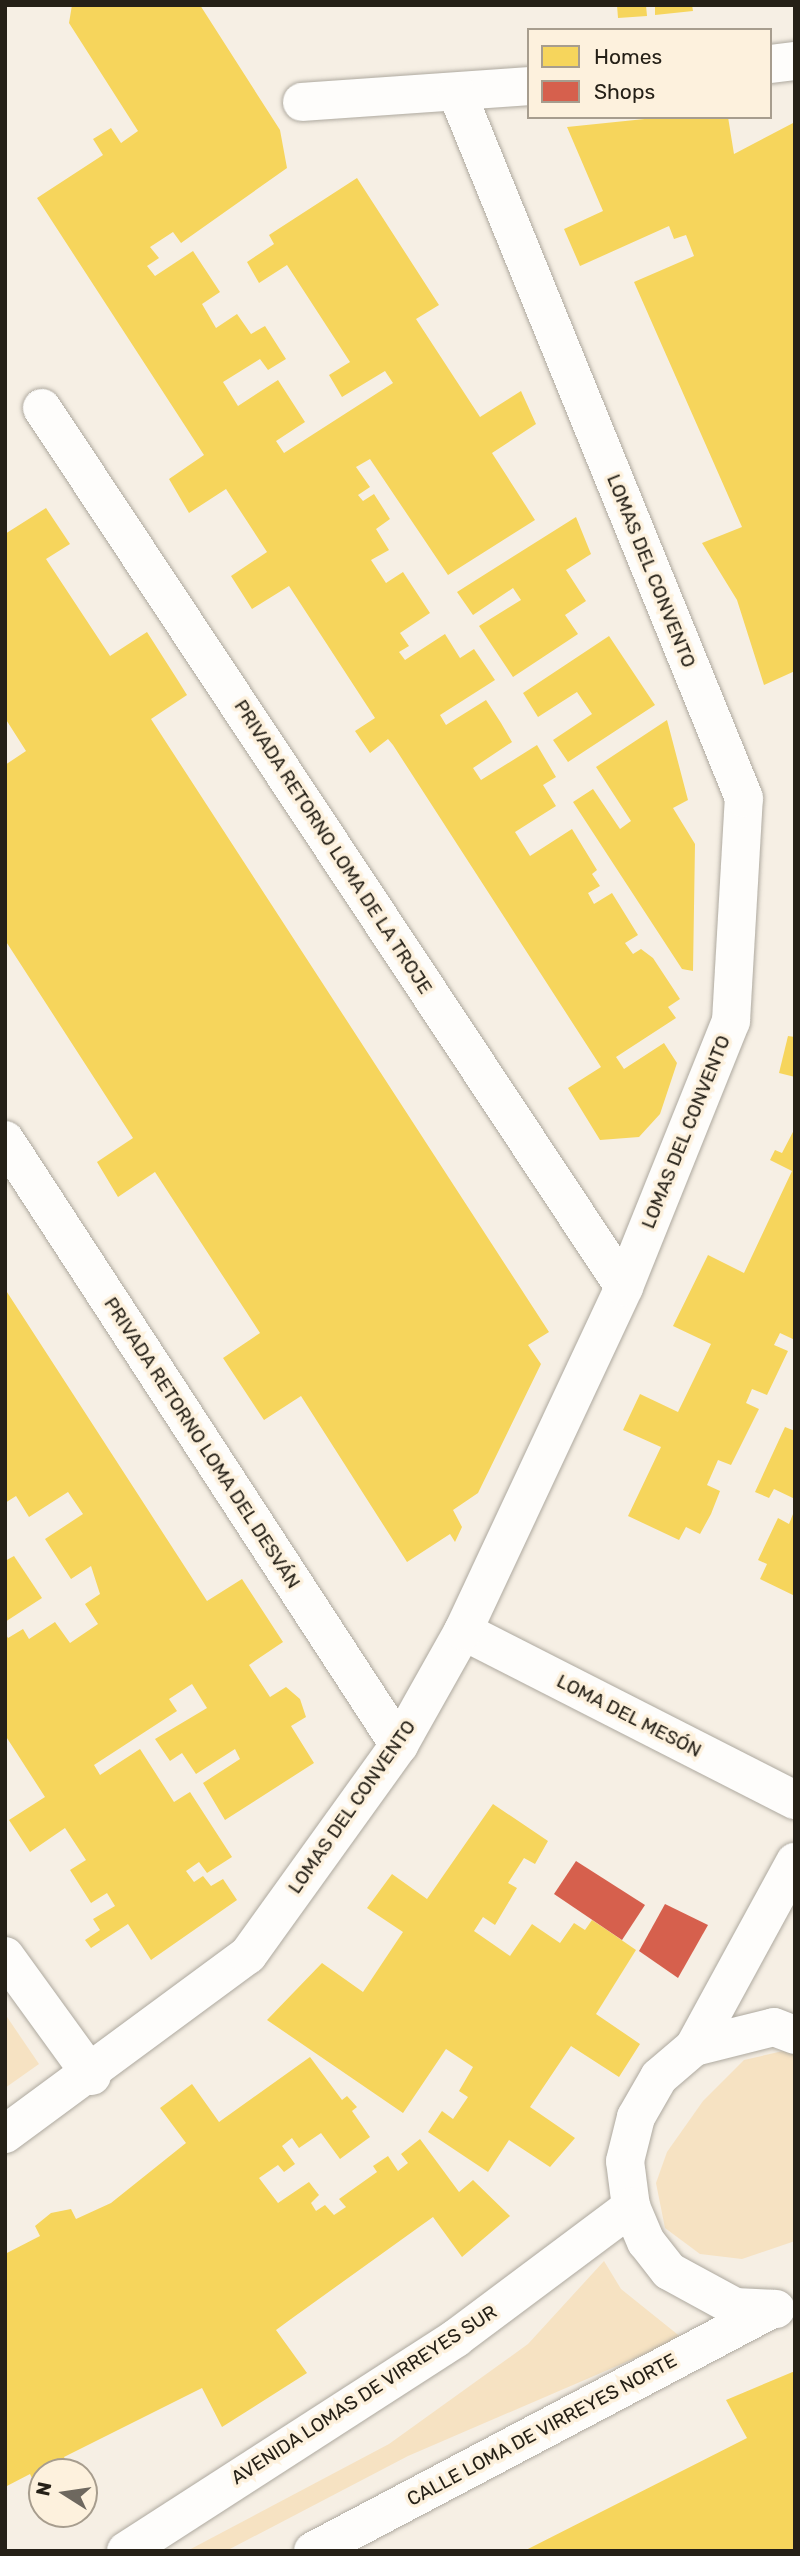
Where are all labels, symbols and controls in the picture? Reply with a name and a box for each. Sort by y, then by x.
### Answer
legend [527,28,772,119]
text: Homes [594,44,662,69]
text: Shops [594,79,655,104]
street label: LOMAS DEL CONVENTO [602,471,700,671]
street label: PRIVADA RETORNO LOMA DE LA TROJE [229,695,437,999]
street label: LOMAS DEL CONVENTO [637,1032,735,1232]
street label: PRIVADA RETORNO LOMA DEL DESVÁN [99,1292,305,1594]
street label: LOMA DEL MESÓN [552,1669,706,1763]
street label: LOMAS DEL CONVENTO [283,1716,421,1898]
street label: AVENIDA LOMAS DE VIRREYES SUR [227,2300,501,2490]
street label: CALLE LOMA DE VIRREYES NORTE [403,2349,681,2511]
north arrow [28,2458,98,2528]
text: N [31,2480,57,2498]

